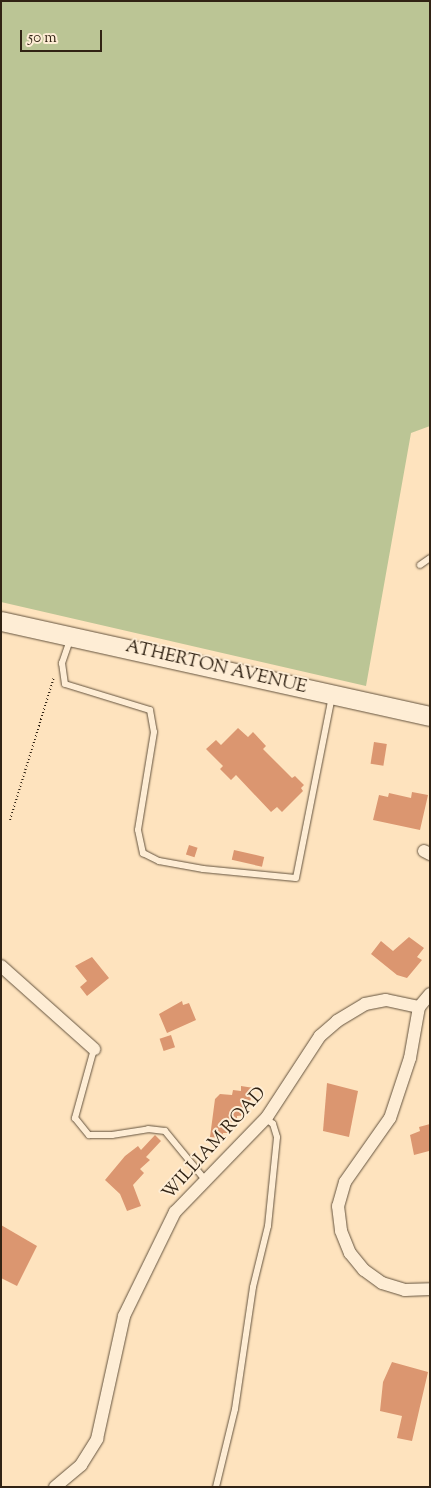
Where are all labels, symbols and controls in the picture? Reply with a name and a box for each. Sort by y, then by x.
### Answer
scale bar [22,20,105,52]
text: 50 m [28,28,57,49]
street label: ATHERTON AVENUE [123,637,309,699]
street label: WILLIAM ROAD [159,1083,271,1205]

